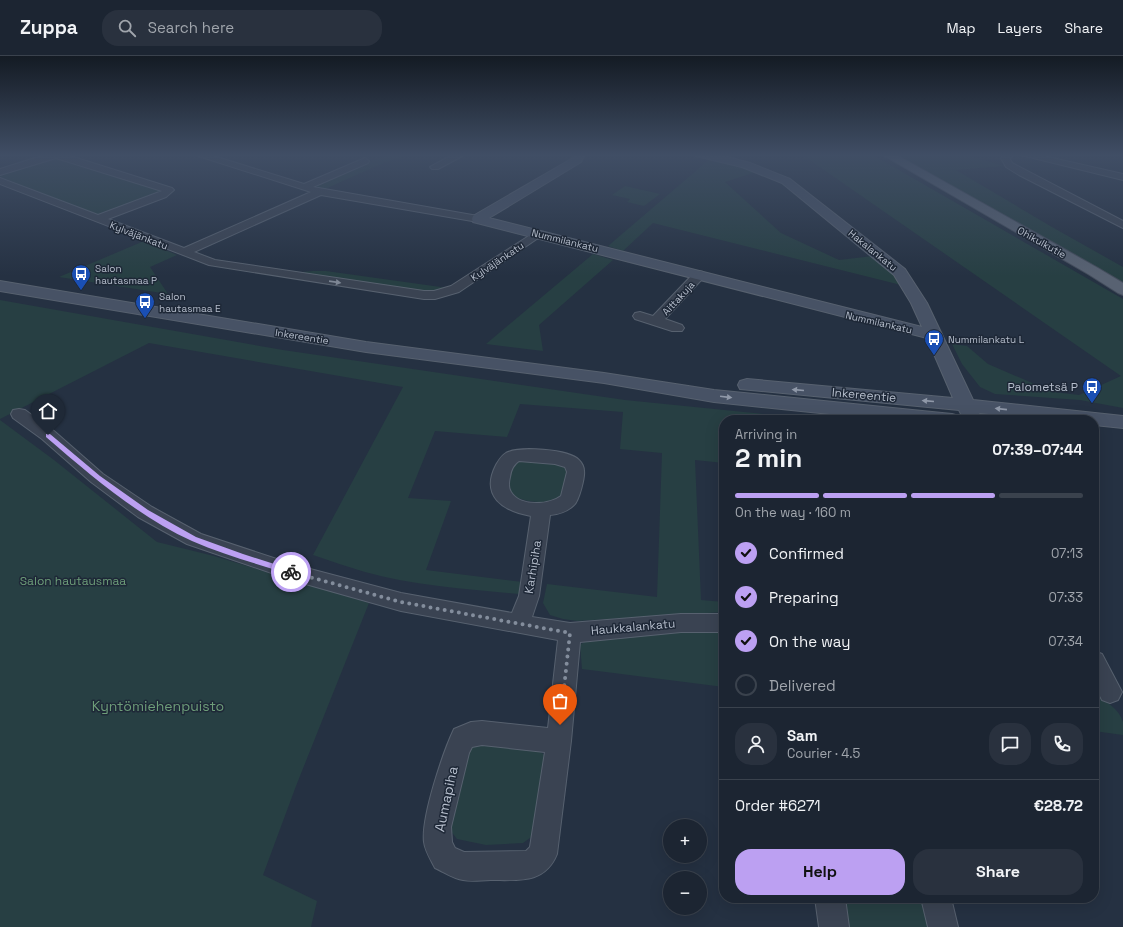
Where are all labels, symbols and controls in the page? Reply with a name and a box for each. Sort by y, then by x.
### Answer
search box [102,10,382,46]
text: Zuppa [20,15,78,40]
icon: search [116,17,138,39]
text: Search here [148,18,234,37]
text: Map [946,19,976,37]
text: Layers [998,19,1042,37]
text: Share [1064,19,1103,37]
street label: Kylväjänkatu [108,218,170,253]
street label: Ohikulkutie [1015,224,1068,261]
street label: Nummilankatu [530,226,600,255]
street label: Hakalankatu [846,227,900,274]
street label: Kylväjänkatu [468,239,526,284]
place label: Salon hautasmaa P [95,262,157,287]
bus stop icon: Salon hautasmaa P [70,263,92,291]
street label: Aittakuja [659,278,698,318]
one-way arrow [329,279,341,285]
place label: Salon hautasmaa E [159,290,221,315]
bus stop icon: Salon hautasmaa E [134,291,156,319]
street label: Nummilankatu [844,308,914,336]
street label: Inkereentie [274,326,330,347]
bus stop icon: Nummilankatu L [923,328,945,356]
place label: Nummilankatu L [948,333,1025,346]
bus stop icon: Palometsä P [1081,376,1103,404]
place label: Palometsä P [1007,379,1078,395]
street label: Inkereentie [831,384,897,406]
one-way arrow [792,386,804,393]
pin [31,394,65,435]
one-way arrow [720,394,732,400]
one-way arrow [922,398,934,405]
icon: home [37,400,59,422]
one-way arrow [995,406,1007,412]
text: Arriving in [735,426,797,443]
text: 07:39–07:44 [992,440,1083,459]
text: 2 min [735,441,802,475]
text: On the way · 160 m [735,504,851,521]
street label: Karhipiha [521,539,545,595]
icon: check [735,542,757,564]
text: Confirmed [769,544,844,563]
text: 07:13 [1051,545,1083,562]
courier [271,552,311,592]
icon: bike [280,561,302,583]
park label: Salon hautausmaa [20,573,126,589]
icon: check [735,586,757,608]
text: Preparing [769,588,839,607]
text: 07:33 [1049,589,1083,606]
street label: Haukkalankatu [590,615,676,639]
icon: check [735,630,757,652]
text: On the way [769,632,850,651]
text: 07:34 [1048,633,1083,650]
text: Delivered [769,676,836,695]
pin [543,684,577,725]
icon: bag [549,690,571,712]
park label: Kyntömiehenpuisto [92,697,224,715]
button: person [735,723,777,765]
button: chat [989,723,1031,765]
button: phone [1041,723,1083,765]
text: Sam [787,726,818,745]
text: Courier · 4.5 [787,745,860,762]
street label: Aumapiha [430,765,462,833]
text: Order #6271 [735,796,821,815]
text: €28.72 [1034,796,1083,815]
map controls [663,819,707,915]
button: + [663,819,707,863]
button: Help [735,849,905,895]
button: Share [913,849,1083,895]
button: − [663,871,707,915]

